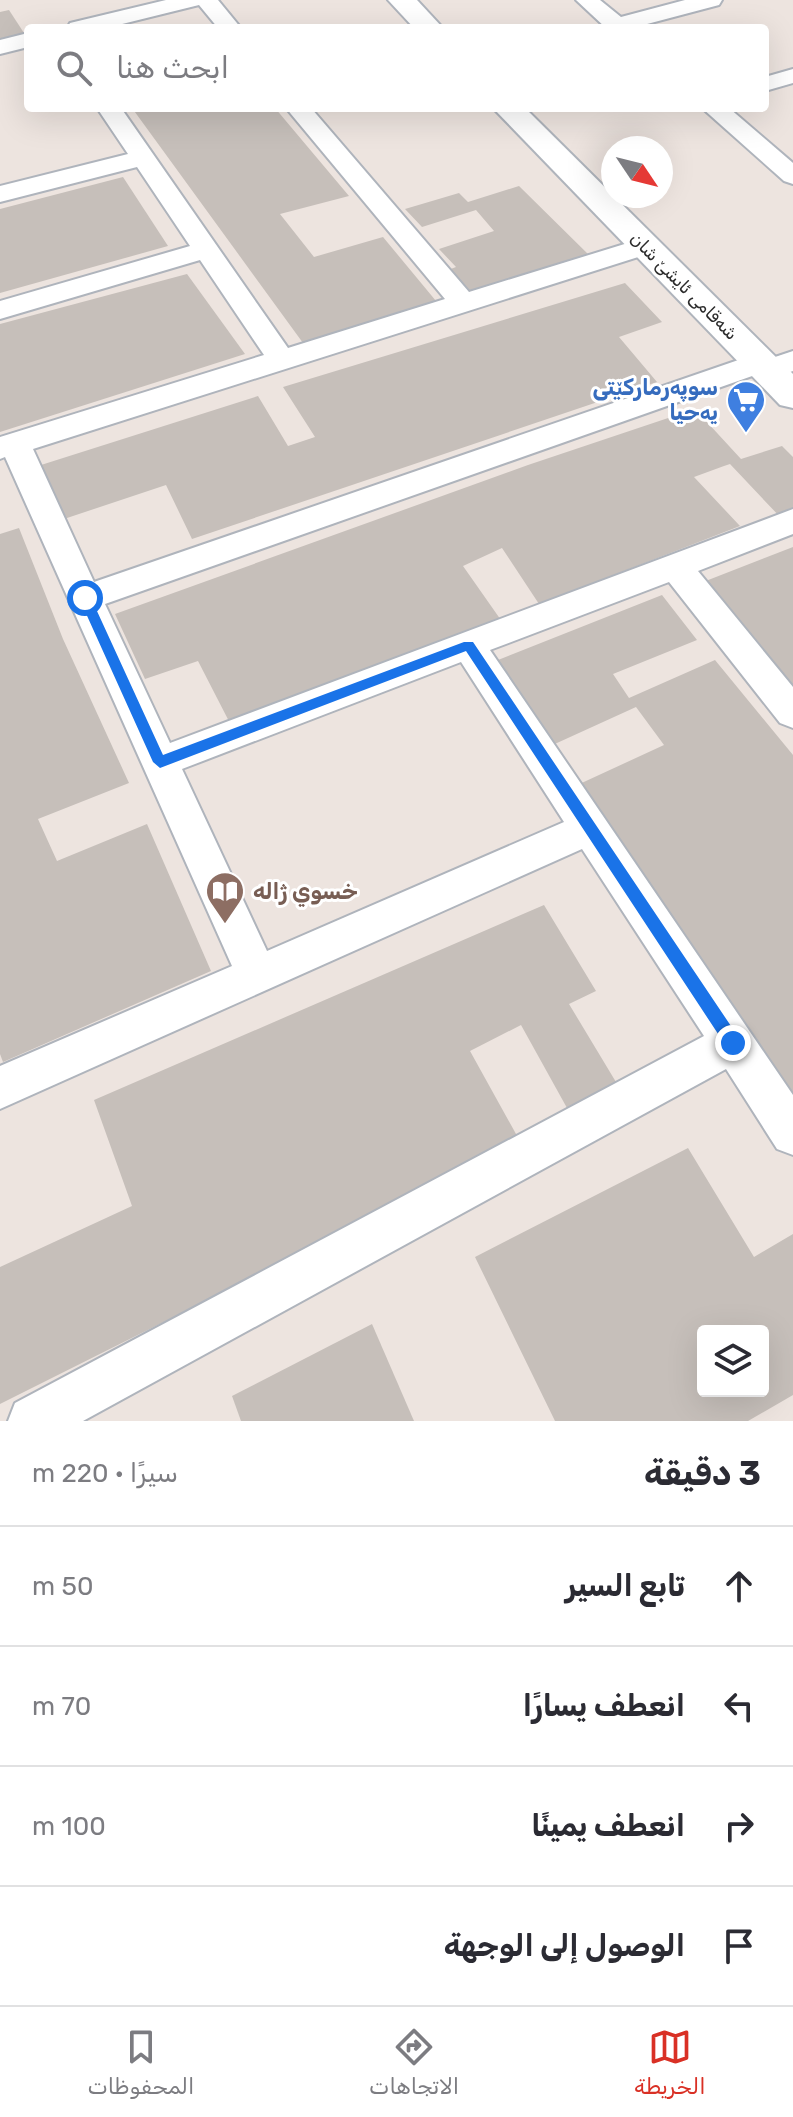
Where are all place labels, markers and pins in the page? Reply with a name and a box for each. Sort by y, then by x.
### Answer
place label: سوپەرمارکێتی یەحیا [592,374,718,426]
supermarket icon: سوپەرمارکێتی یەحیا [725,379,767,434]
library icon: خسوي ژاله [204,870,246,925]
place label: خسوي ژاله [253,878,358,907]

